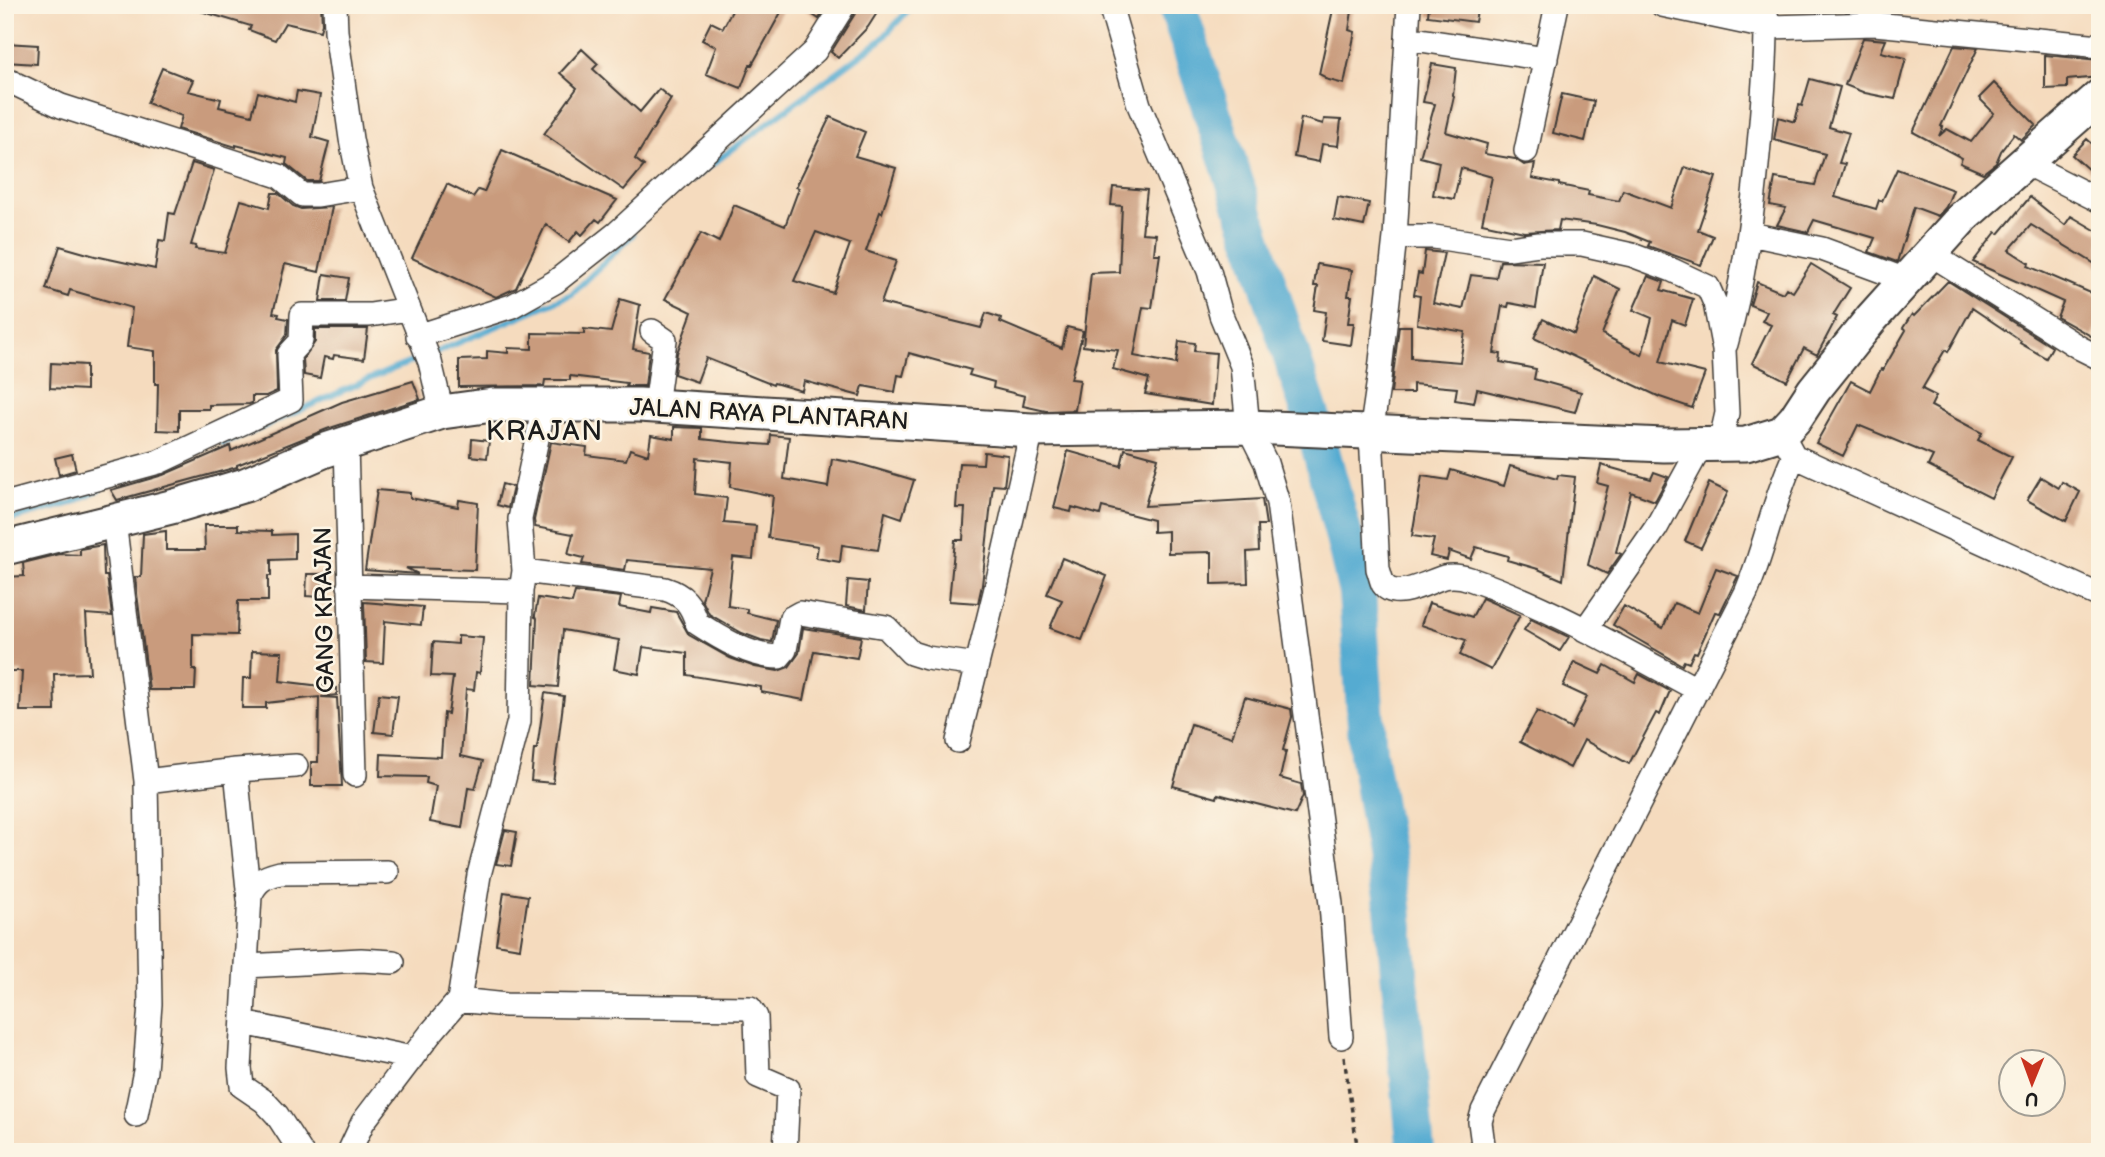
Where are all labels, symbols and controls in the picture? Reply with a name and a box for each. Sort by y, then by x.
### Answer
street label: JALAN RAYA PLANTARAN [629,393,909,436]
district label: KRAJAN [486,415,604,448]
street label: GANG KRAJAN [309,527,340,693]
north arrow [1996,1048,2066,1118]
text: U [2025,1087,2039,1110]

